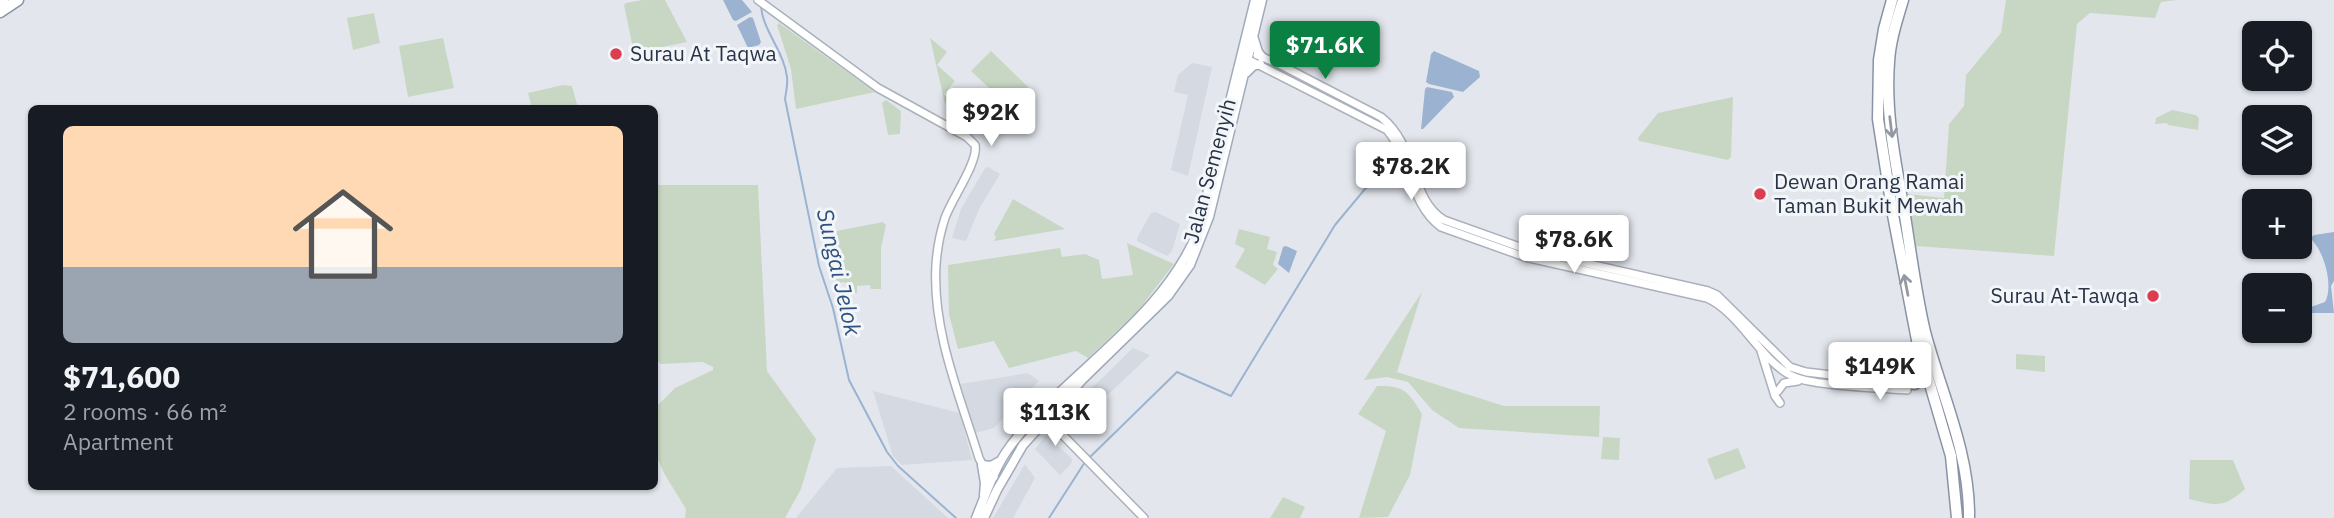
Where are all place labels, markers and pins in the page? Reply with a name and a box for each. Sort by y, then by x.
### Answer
pin: $71.6K [1268,22,1382,81]
place label: Surau At Taqwa [630,39,777,67]
marker: Surau At Taqwa [608,46,624,62]
pin: $92K [950,88,1032,148]
pin: $78.2K [1354,142,1468,202]
place label: Dewan Orang Ramai Taman Bukit Mewah [1774,167,1964,219]
marker: Dewan Orang Ramai Taman Bukit Mewah [1752,186,1768,202]
pin: $78.6K [1517,216,1631,275]
place label: Surau At-Tawqa [1990,281,2139,309]
marker: Surau At-Tawqa [2145,288,2161,304]
pin: $149K [1831,342,1929,402]
pin: $113K [1006,388,1104,448]

